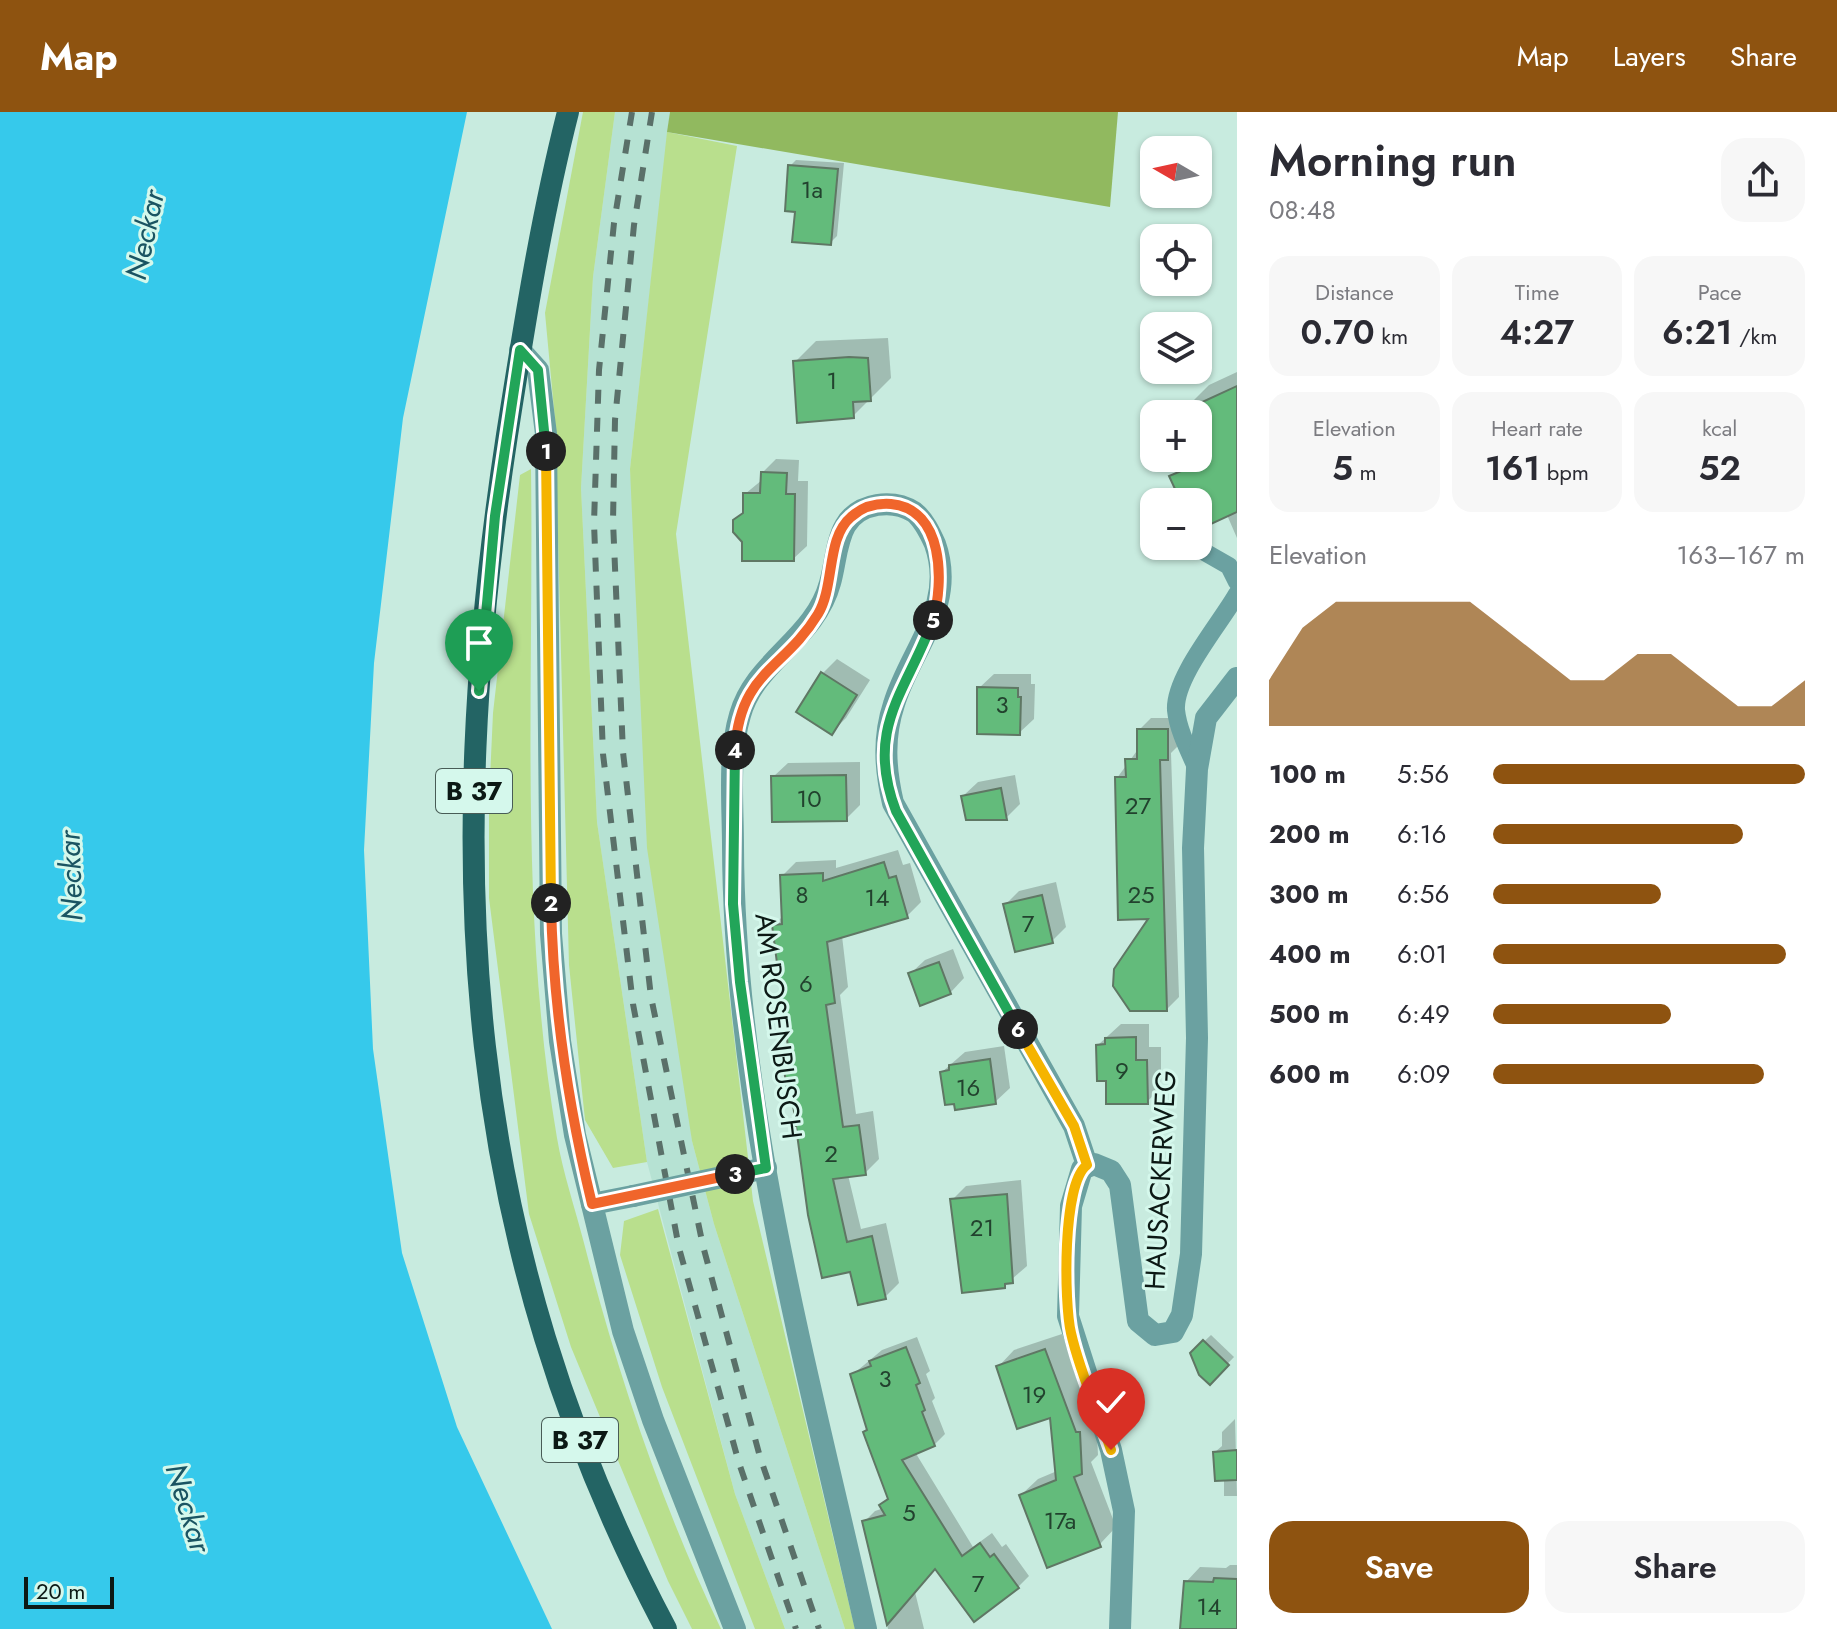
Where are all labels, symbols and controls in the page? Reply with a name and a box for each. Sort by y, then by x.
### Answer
text: Map [40,29,118,84]
text: Map [1517,36,1569,77]
text: Layers [1613,36,1686,77]
text: Share [1730,36,1797,77]
text: Morning run [1269,129,1517,193]
north arrow [1140,136,1212,208]
map controls [1140,136,1212,560]
button: share [1721,138,1805,222]
house number: 1a [801,172,823,207]
water label: Neckar [114,184,175,284]
text: 08:48 [1269,191,1336,229]
button: locate [1140,224,1212,296]
text: Distance [1315,276,1394,308]
text: Time [1515,276,1559,308]
text: Pace [1698,276,1742,308]
text: 0.70 [1301,308,1375,357]
text: 4:27 [1500,308,1574,357]
text: 6:21 [1662,308,1733,357]
button: layers [1140,312,1212,384]
text: km [1375,320,1408,352]
text: /km [1733,320,1777,352]
house number: 1 [827,363,837,398]
button: + [1140,400,1212,472]
text: Elevation [1313,412,1396,444]
text: Heart rate [1491,412,1583,444]
text: kcal [1702,412,1737,444]
pin: 1 [526,431,566,471]
text: 1 [540,435,552,467]
text: 5 [1332,444,1353,493]
text: 161 [1485,444,1540,493]
text: 52 [1698,444,1741,493]
text: m [1353,456,1377,488]
text: bpm [1540,456,1589,488]
button: − [1140,488,1212,560]
text: Elevation [1269,536,1367,574]
text: 163–167 m [1676,536,1805,574]
pin: 5 [913,600,953,640]
text: 5 [926,604,940,636]
pin [445,609,513,691]
icon: arrive [457,621,501,665]
house number: 3 [995,687,1009,722]
pin: 4 [715,730,755,770]
text: 4 [727,734,743,766]
text: 100 m [1269,755,1346,793]
text: 5:56 [1397,755,1449,793]
road number: B 37 [436,769,512,813]
house number: 10 [796,781,822,816]
house number: 27 [1125,788,1152,823]
text: 200 m [1269,815,1350,853]
text: 6:16 [1397,815,1446,853]
water label: Neckar [47,828,94,922]
text: 300 m [1269,875,1349,913]
text: 6:56 [1397,875,1449,913]
house number: 8 [795,877,809,912]
house number: 25 [1127,877,1155,912]
house number: 14 [865,880,889,915]
pin: 2 [531,883,571,923]
text: 2 [544,887,558,919]
house number: 7 [1022,906,1035,941]
street label: AM ROSENBUSCH [744,911,813,1141]
text: 400 m [1269,935,1351,973]
text: 6:01 [1397,935,1447,973]
house number: 6 [799,966,813,1001]
text: 500 m [1269,995,1349,1033]
text: 6:49 [1397,995,1450,1033]
pin: 6 [998,1009,1038,1049]
text: 6 [1011,1013,1025,1045]
house number: 9 [1115,1053,1129,1088]
text: 600 m [1269,1055,1350,1093]
text: 6:09 [1397,1055,1450,1093]
street label: HAUSACKERWEG [1134,1069,1187,1291]
house number: 16 [956,1070,980,1105]
house number: 2 [824,1136,838,1171]
pin: 3 [715,1154,755,1194]
text: 3 [728,1158,742,1190]
house number: 21 [970,1210,994,1245]
house number: 3 [878,1361,892,1396]
pin [1077,1368,1145,1450]
house number: 19 [1022,1377,1046,1412]
icon: check [1089,1380,1133,1424]
road number: B 37 [542,1418,618,1462]
water label: Neckar [155,1458,223,1560]
house number: 5 [902,1495,916,1530]
house number: 17a [1044,1503,1076,1538]
button: Save [1269,1521,1529,1613]
button: Share [1545,1521,1805,1613]
house number: 7 [972,1566,985,1601]
scale bar [24,1573,114,1609]
text: 20 m [36,1575,85,1607]
house number: 14 [1197,1589,1221,1624]

